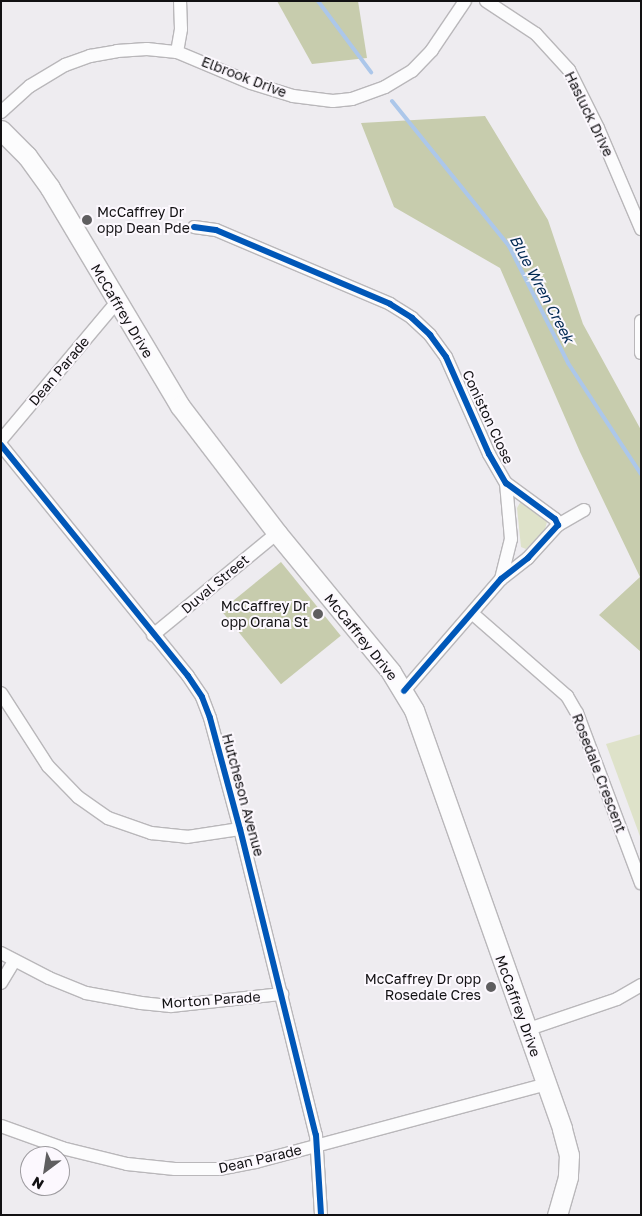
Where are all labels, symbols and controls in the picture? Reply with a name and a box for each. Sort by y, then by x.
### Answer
street label: Elbrook Drive [199,53,289,101]
street label: Hasluck Drive [561,69,617,159]
place label: McCaffrey Dr opp Dean Pde [97,204,190,236]
marker: McCaffrey Dr opp Dean Pde [81,214,93,226]
water label: Blue Wren Creek [506,232,578,346]
street label: McCaffrey Drive [87,261,157,361]
street label: Dean Parade [25,333,93,409]
street label: Coniston Close [459,367,517,467]
street label: Duval Street [178,551,252,617]
street label: McCaffrey Drive [321,590,401,684]
place label: McCaffrey Dr opp Orana St [221,598,308,630]
marker: McCaffrey Dr opp Orana St [312,608,324,620]
street label: Rosedale Crescent [569,711,629,835]
street label: Hutcheson Avenue [219,732,267,858]
street label: McCaffrey Drive [492,953,544,1059]
place label: McCaffrey Dr opp Rosedale Cres [365,971,481,1004]
marker: McCaffrey Dr opp Rosedale Cres [485,981,497,993]
street label: Morton Parade [161,988,261,1012]
street label: Dean Parade [217,1141,303,1177]
north arrow [20,1146,70,1196]
text: N [29,1173,46,1193]

